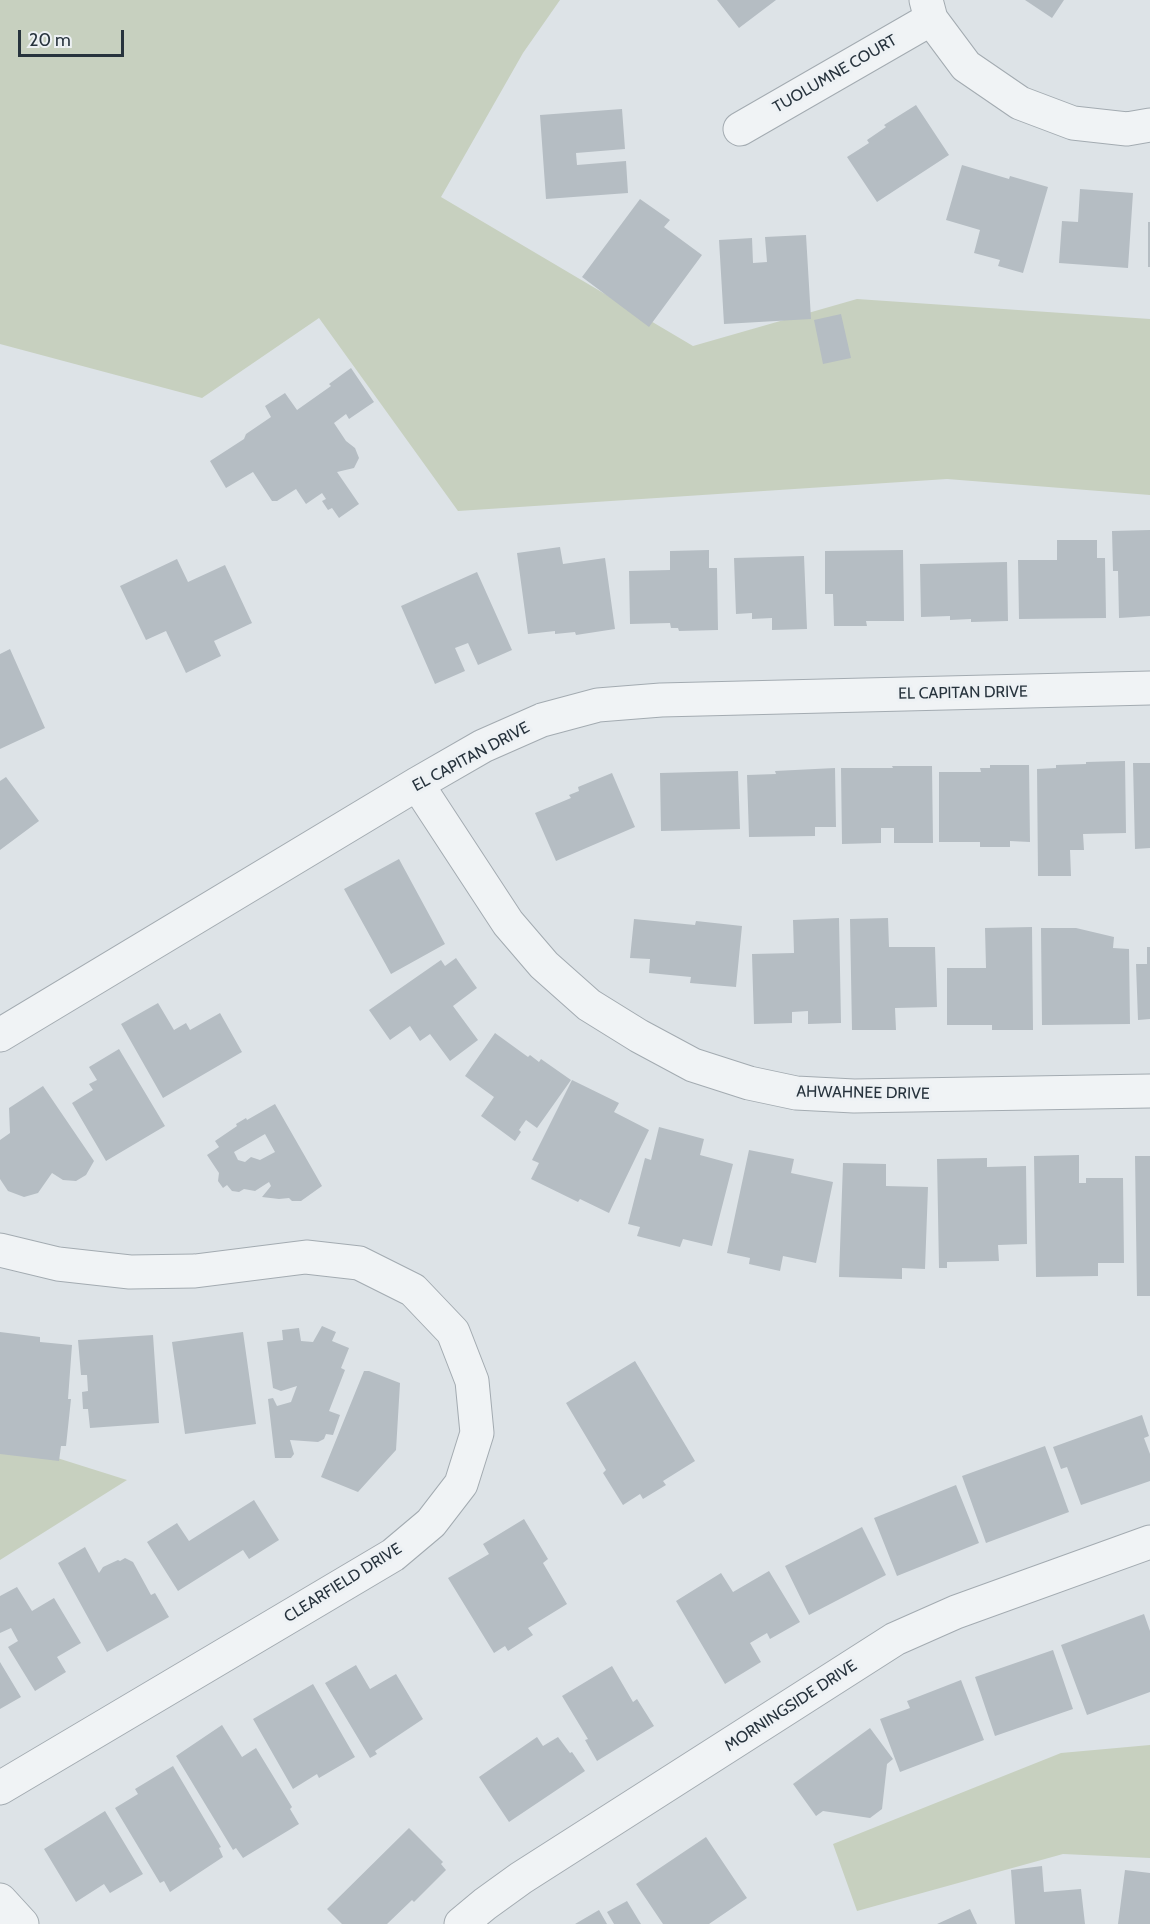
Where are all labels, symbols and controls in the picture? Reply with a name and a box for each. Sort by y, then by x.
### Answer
scale bar [21,18,128,56]
text: 20 m [29,29,71,51]
street label: TUOLUMNE COURT [770,31,900,117]
street label: EL CAPITAN DRIVE [898,682,1028,704]
street label: EL CAPITAN DRIVE [409,718,533,796]
street label: AHWAHNEE DRIVE [796,1082,930,1104]
street label: CLEARFIELD DRIVE [281,1539,405,1627]
street label: MORNINGSIDE DRIVE [721,1656,861,1756]

